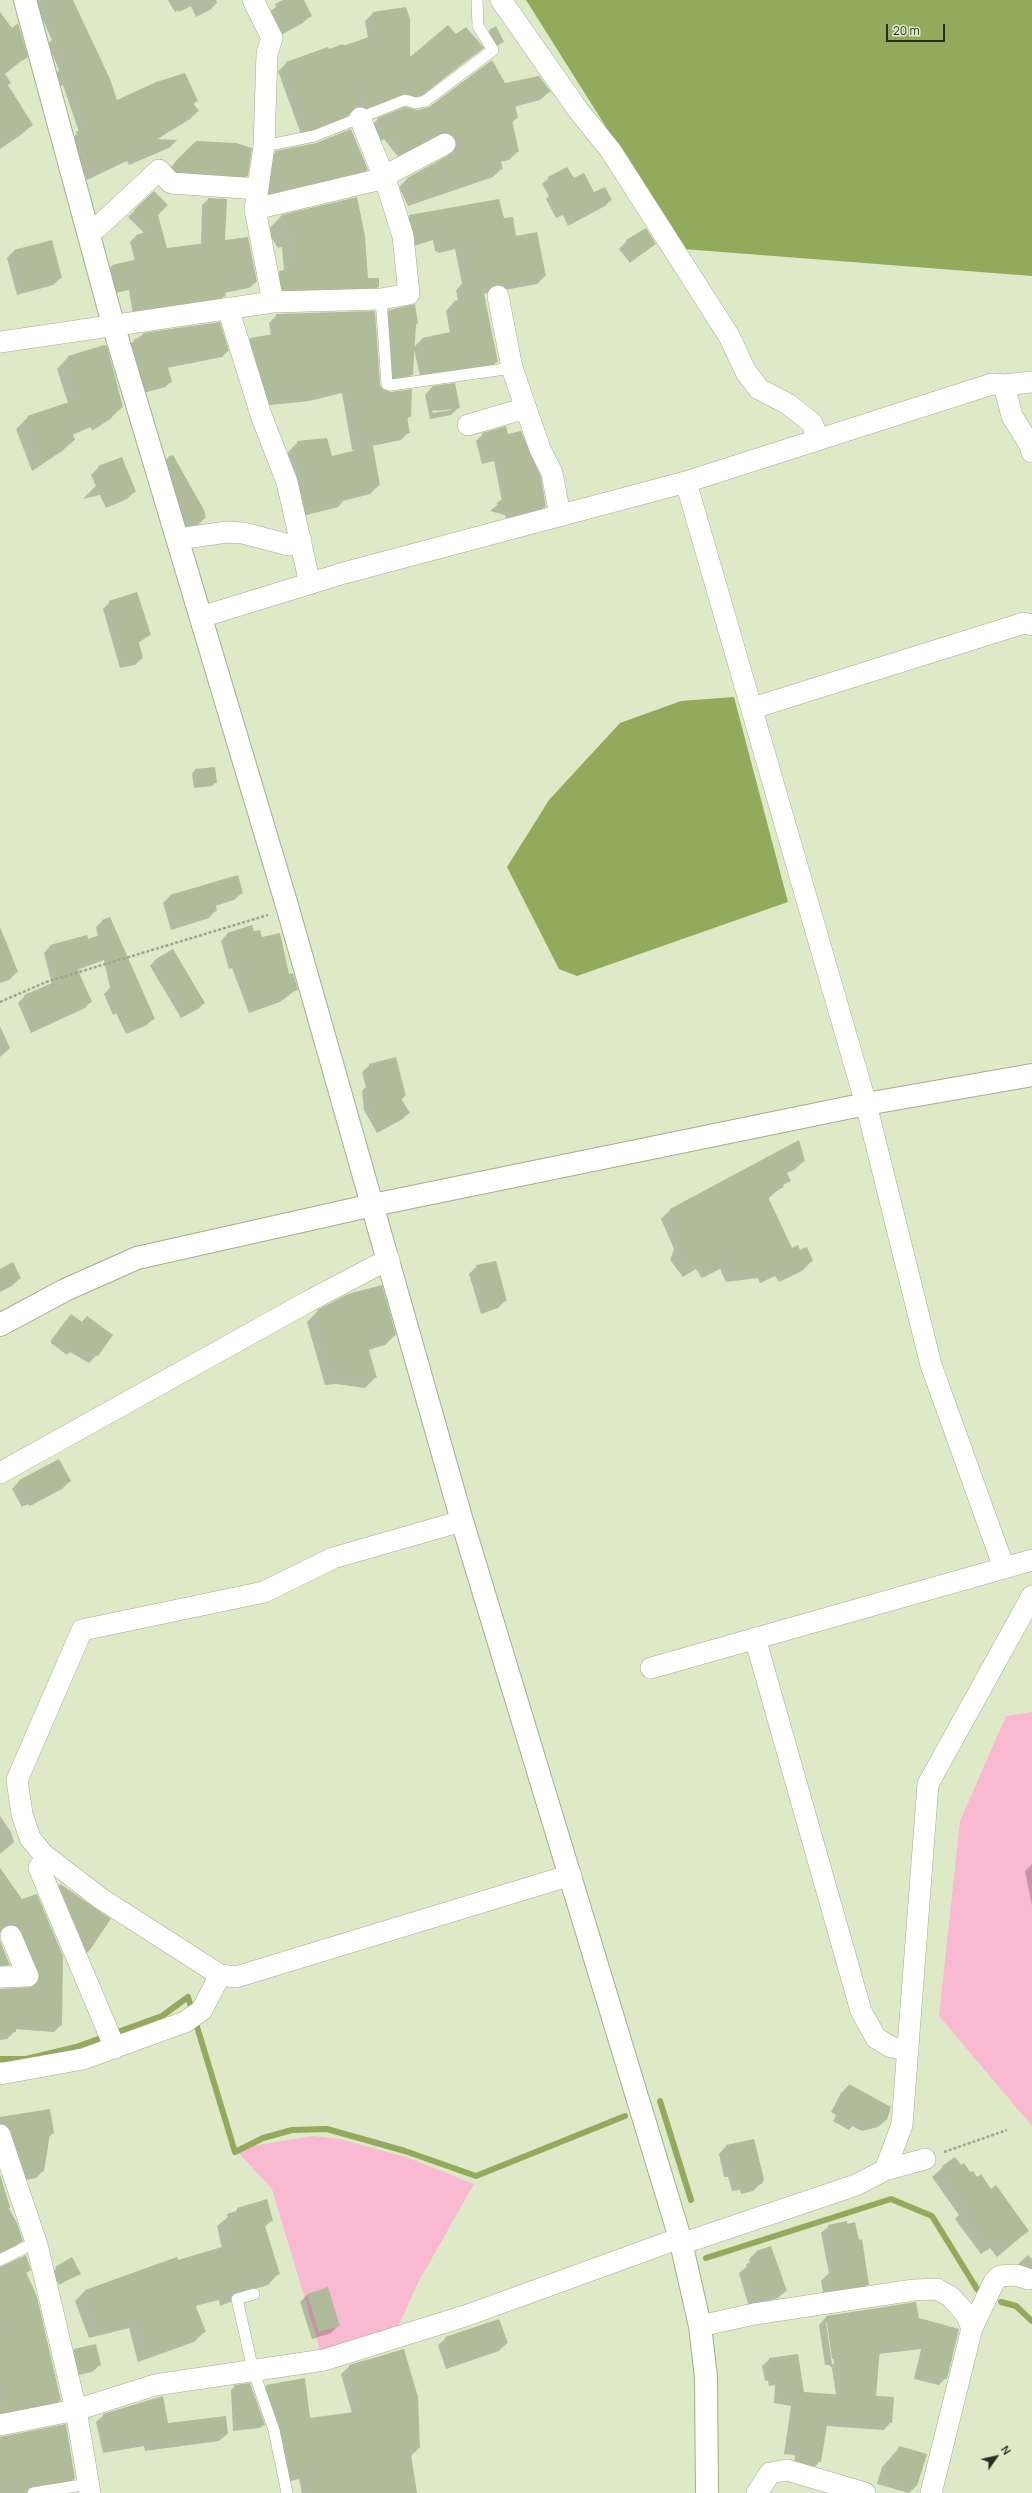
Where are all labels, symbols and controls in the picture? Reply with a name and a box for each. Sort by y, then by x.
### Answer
scale bar [888,16,947,42]
text: 20 m [893,22,920,39]
north arrow [976,2437,1016,2477]
text: N [998,2443,1015,2457]

